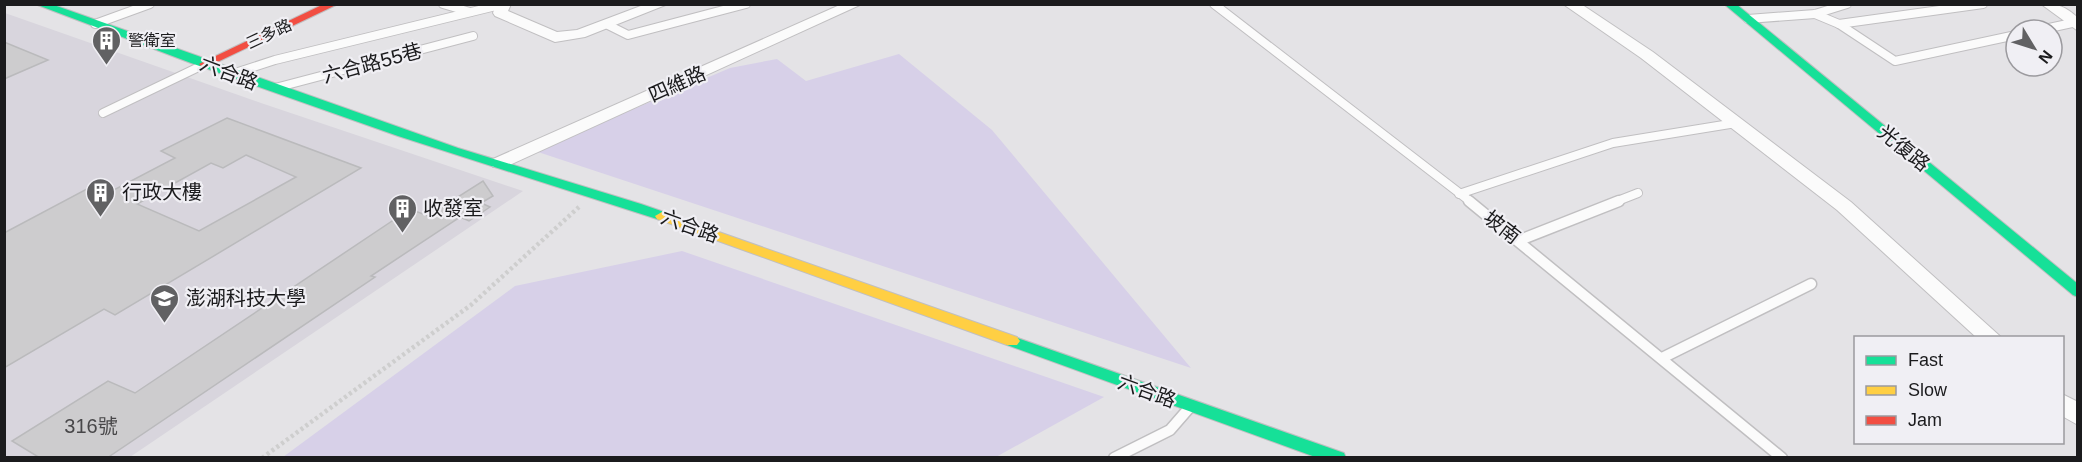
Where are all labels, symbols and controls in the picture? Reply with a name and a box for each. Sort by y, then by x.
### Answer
street label: 三多路 [244,16,294,52]
north arrow [2004,18,2064,78]
building icon: 警衛室 [91,24,123,66]
place label: 警衛室 [128,32,176,49]
street label: 六合路55巷 [320,39,424,87]
text: N [2035,47,2056,67]
street label: 六合路 [197,52,261,94]
street label: 四維路 [645,62,709,106]
street label: 光復路 [1874,121,1934,175]
building icon: 行政大樓 [85,176,117,218]
place label: 行政大樓 [122,181,202,203]
building icon: 收發室 [386,192,418,234]
place label: 收發室 [423,197,483,219]
street label: 六合路 [658,205,722,247]
street label: 坡南 [1479,206,1525,248]
school or university icon: 澎湖科技大學 [149,282,181,324]
place label: 澎湖科技大學 [186,287,306,309]
legend [1854,336,2064,444]
text: Fast [1908,350,1943,370]
street label: 六合路 [1115,370,1179,412]
text: Slow [1908,380,1948,400]
text: Jam [1908,410,1942,430]
house number: 316號 [64,415,118,437]

